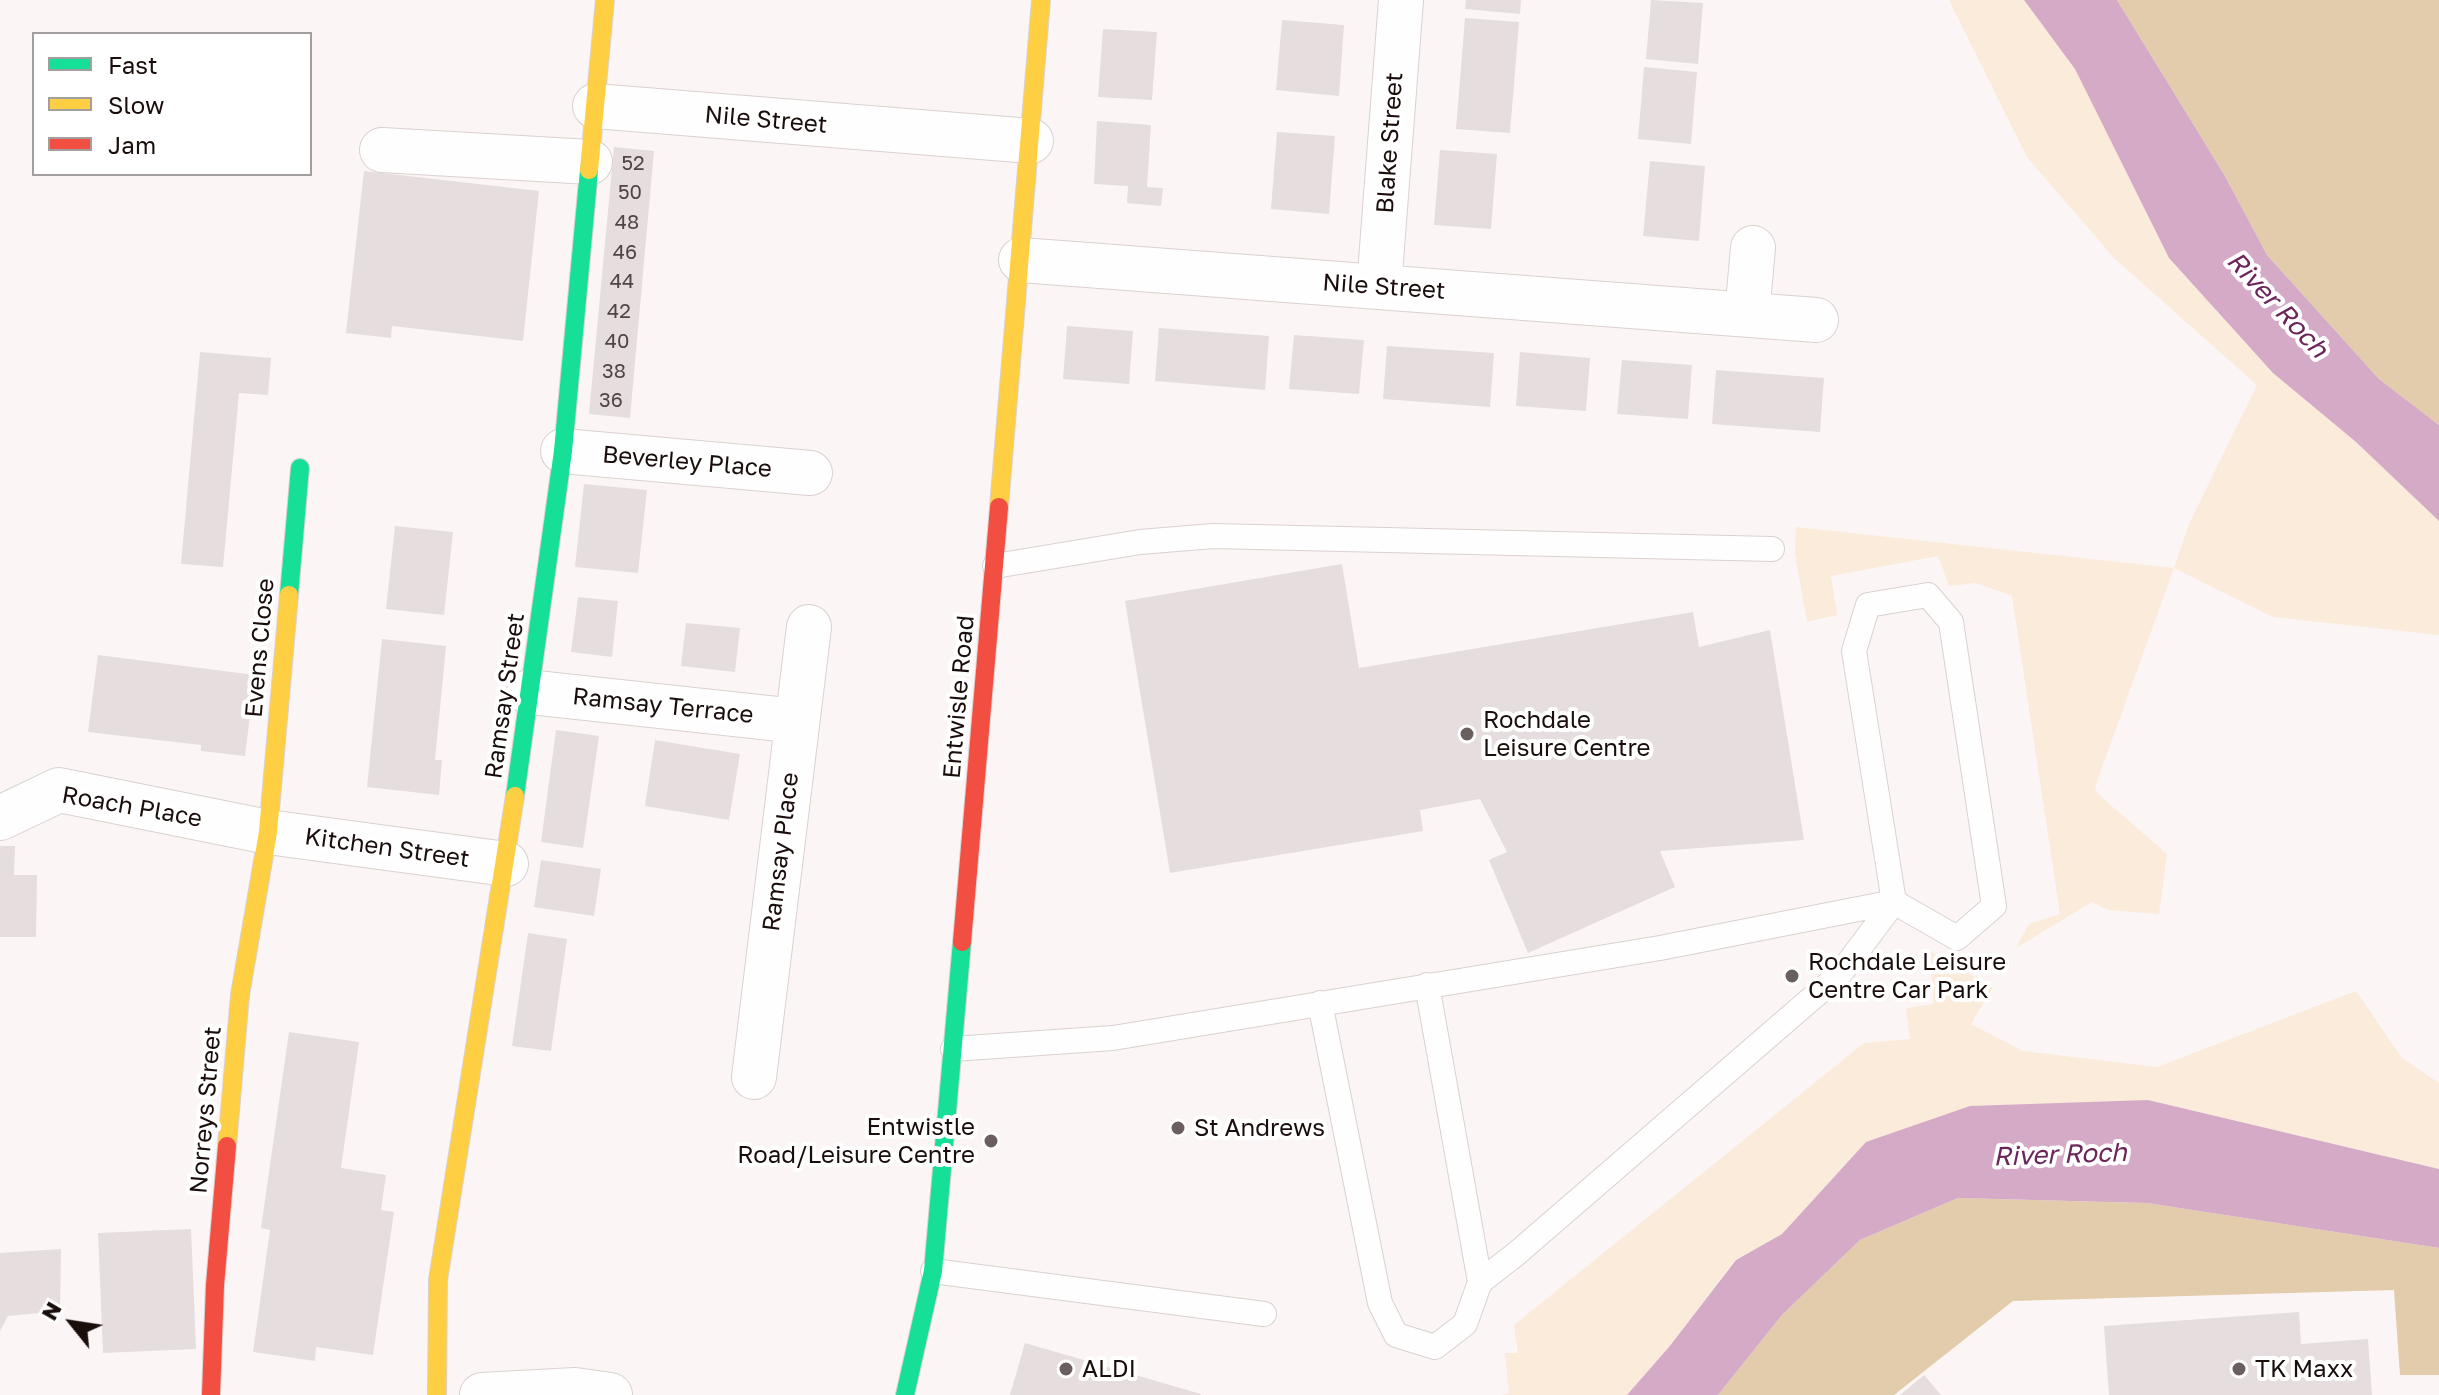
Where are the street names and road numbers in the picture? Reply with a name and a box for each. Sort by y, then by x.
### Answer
street label: Blake Street [1371,71,1409,215]
street label: Nile Street [703,100,829,140]
street label: Nile Street [1322,268,1446,306]
street label: Beverley Place [601,440,773,484]
street label: Evens Close [240,577,280,719]
street label: Ramsay Street [479,611,531,781]
street label: Entwisle Road [938,614,980,780]
street label: Ramsay Terrace [571,682,755,730]
street label: Ramsay Place [757,771,805,933]
street label: Roach Place [60,781,204,833]
street label: Kitchen Street [303,822,471,874]
street label: Norreys Street [184,1025,228,1195]

